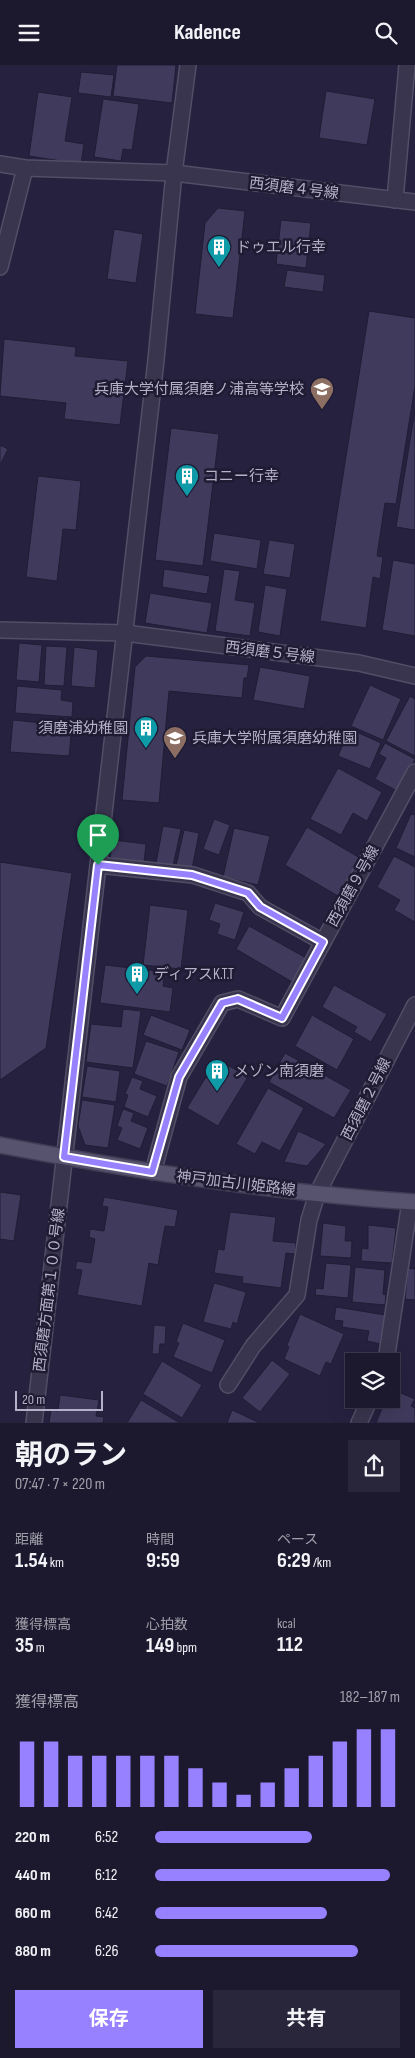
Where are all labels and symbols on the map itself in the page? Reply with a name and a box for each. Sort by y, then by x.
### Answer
street label: 西須磨４号線 [248,174,340,203]
building icon: ドゥエル行幸 [206,234,232,268]
place label: ドゥエル行幸 [236,238,326,257]
school or university icon: 兵庫大学付属須磨ノ浦高等学校 [309,376,335,410]
place label: 兵庫大学付属須磨ノ浦高等学校 [94,380,304,399]
building icon: コニー行幸 [174,463,200,497]
place label: コニー行幸 [204,467,279,486]
street label: 西須磨５号線 [224,638,316,667]
building icon: 須磨浦幼稚園 [133,715,159,749]
place label: 須磨浦幼稚園 [38,719,128,738]
school or university icon: 兵庫大学附属須磨幼稚園 [162,725,188,759]
place label: 兵庫大学附属須磨幼稚園 [192,729,357,748]
pin [77,814,119,865]
street label: 西須磨９号線 [323,842,384,930]
building icon: ディアスK.T.T [124,961,150,995]
place label: ディアスK.T.T [154,965,234,984]
street label: 西須磨２号線 [338,1055,395,1144]
building icon: メゾン南須磨 [204,1058,230,1092]
place label: メゾン南須磨 [234,1062,324,1081]
street label: 神戸加古川姫路線 [175,1167,297,1200]
street label: 西須磨方面第１００号線 [30,1207,69,1373]
scale bar [15,1388,102,1411]

